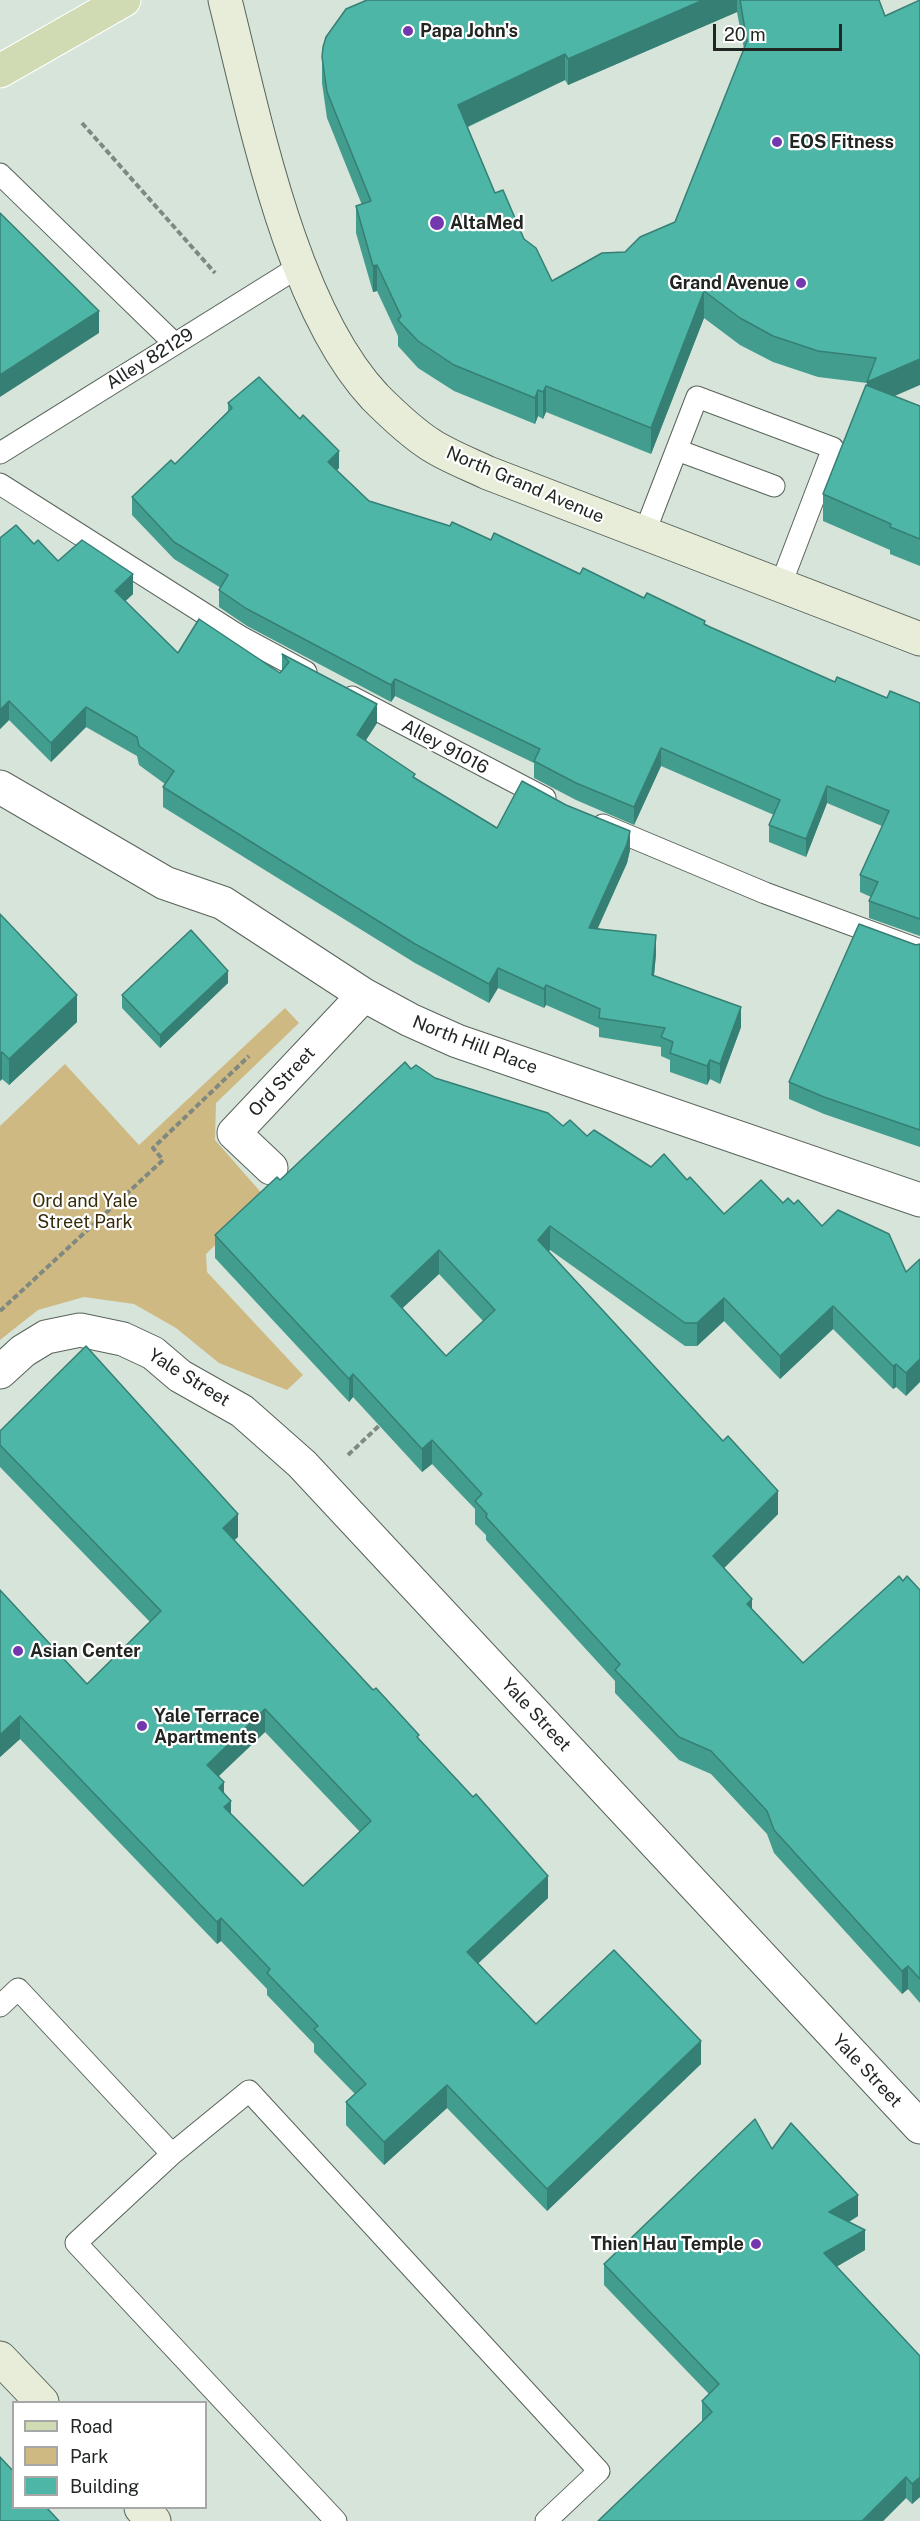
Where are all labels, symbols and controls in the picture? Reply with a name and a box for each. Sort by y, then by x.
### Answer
scale bar [716,12,845,50]
place label: Papa John's [420,20,518,42]
marker: Papa John's [401,24,415,38]
text: 20 m [724,24,766,45]
place label: EOS Fitness [789,131,894,153]
marker: EOS Fitness [770,135,784,149]
place label: AltaMed [450,212,524,234]
marker: AltaMed [428,214,446,232]
place label: Grand Avenue [669,272,789,294]
marker: Grand Avenue [794,276,808,290]
street label: Alley 82129 [102,324,198,394]
street label: North Grand Avenue [443,442,607,528]
street label: Alley 91016 [398,715,492,779]
street label: North Hill Place [409,1011,541,1079]
street label: Ord Street [244,1043,320,1121]
park label: Ord and Yale Street Park [32,1190,138,1232]
street label: Yale Street [144,1345,234,1411]
place label: Asian Center [30,1640,141,1662]
marker: Asian Center [11,1644,25,1658]
street label: Yale Street [497,1674,575,1756]
place label: Yale Terrace Apartments [154,1705,260,1748]
marker: Yale Terrace Apartments [135,1719,149,1733]
street label: Yale Street [828,2030,906,2112]
place label: Thien Hau Temple [591,2233,744,2255]
marker: Thien Hau Temple [749,2237,763,2251]
legend [12,2401,207,2509]
text: Road [70,2416,113,2437]
text: Park [70,2446,108,2467]
text: Building [70,2476,139,2497]

